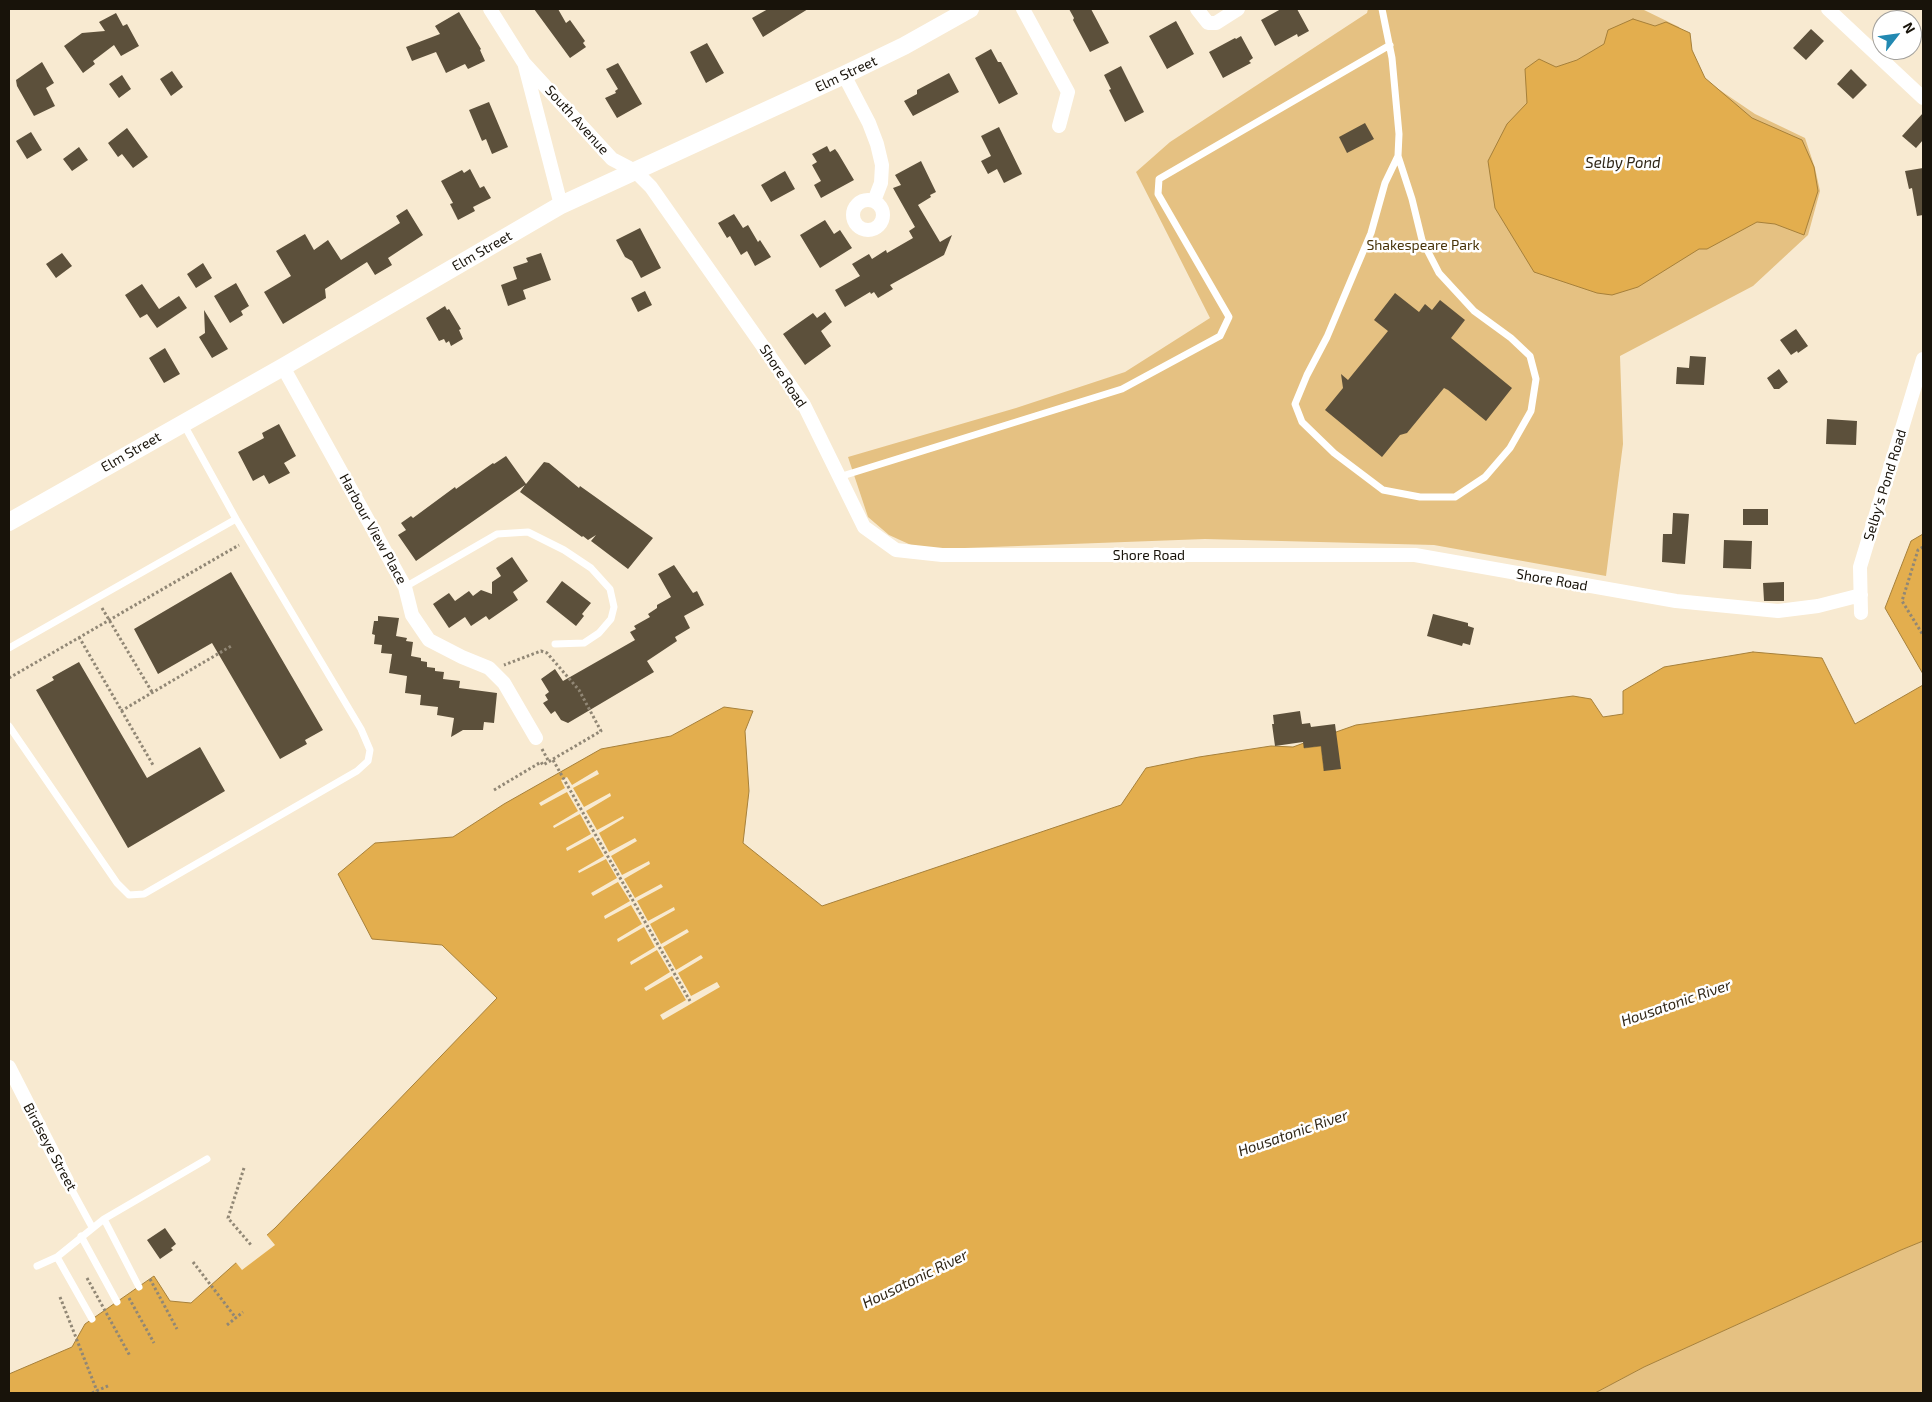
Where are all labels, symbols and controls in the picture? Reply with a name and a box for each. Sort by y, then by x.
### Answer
north arrow [1872,10,1922,60]
text: N [1900,19,1919,36]
street label: Elm Street [812,52,880,96]
street label: South Avenue [542,82,612,158]
water label: Selby Pond [1585,154,1661,172]
street label: Elm Street [449,227,515,275]
park label: Shakespeare Park [1366,237,1480,253]
street label: Shore Road [756,341,810,411]
street label: Selby's Pond Road [1860,427,1910,543]
street label: Elm Street [98,428,164,476]
street label: Harbour View Place [336,471,410,587]
street label: Shore Road [1113,547,1185,563]
street label: Shore Road [1515,565,1589,595]
water label: Housatonic River [1619,976,1733,1030]
street label: Birdseye Street [20,1100,80,1194]
water label: Housatonic River [1236,1106,1350,1160]
water label: Housatonic River [859,1246,971,1312]

